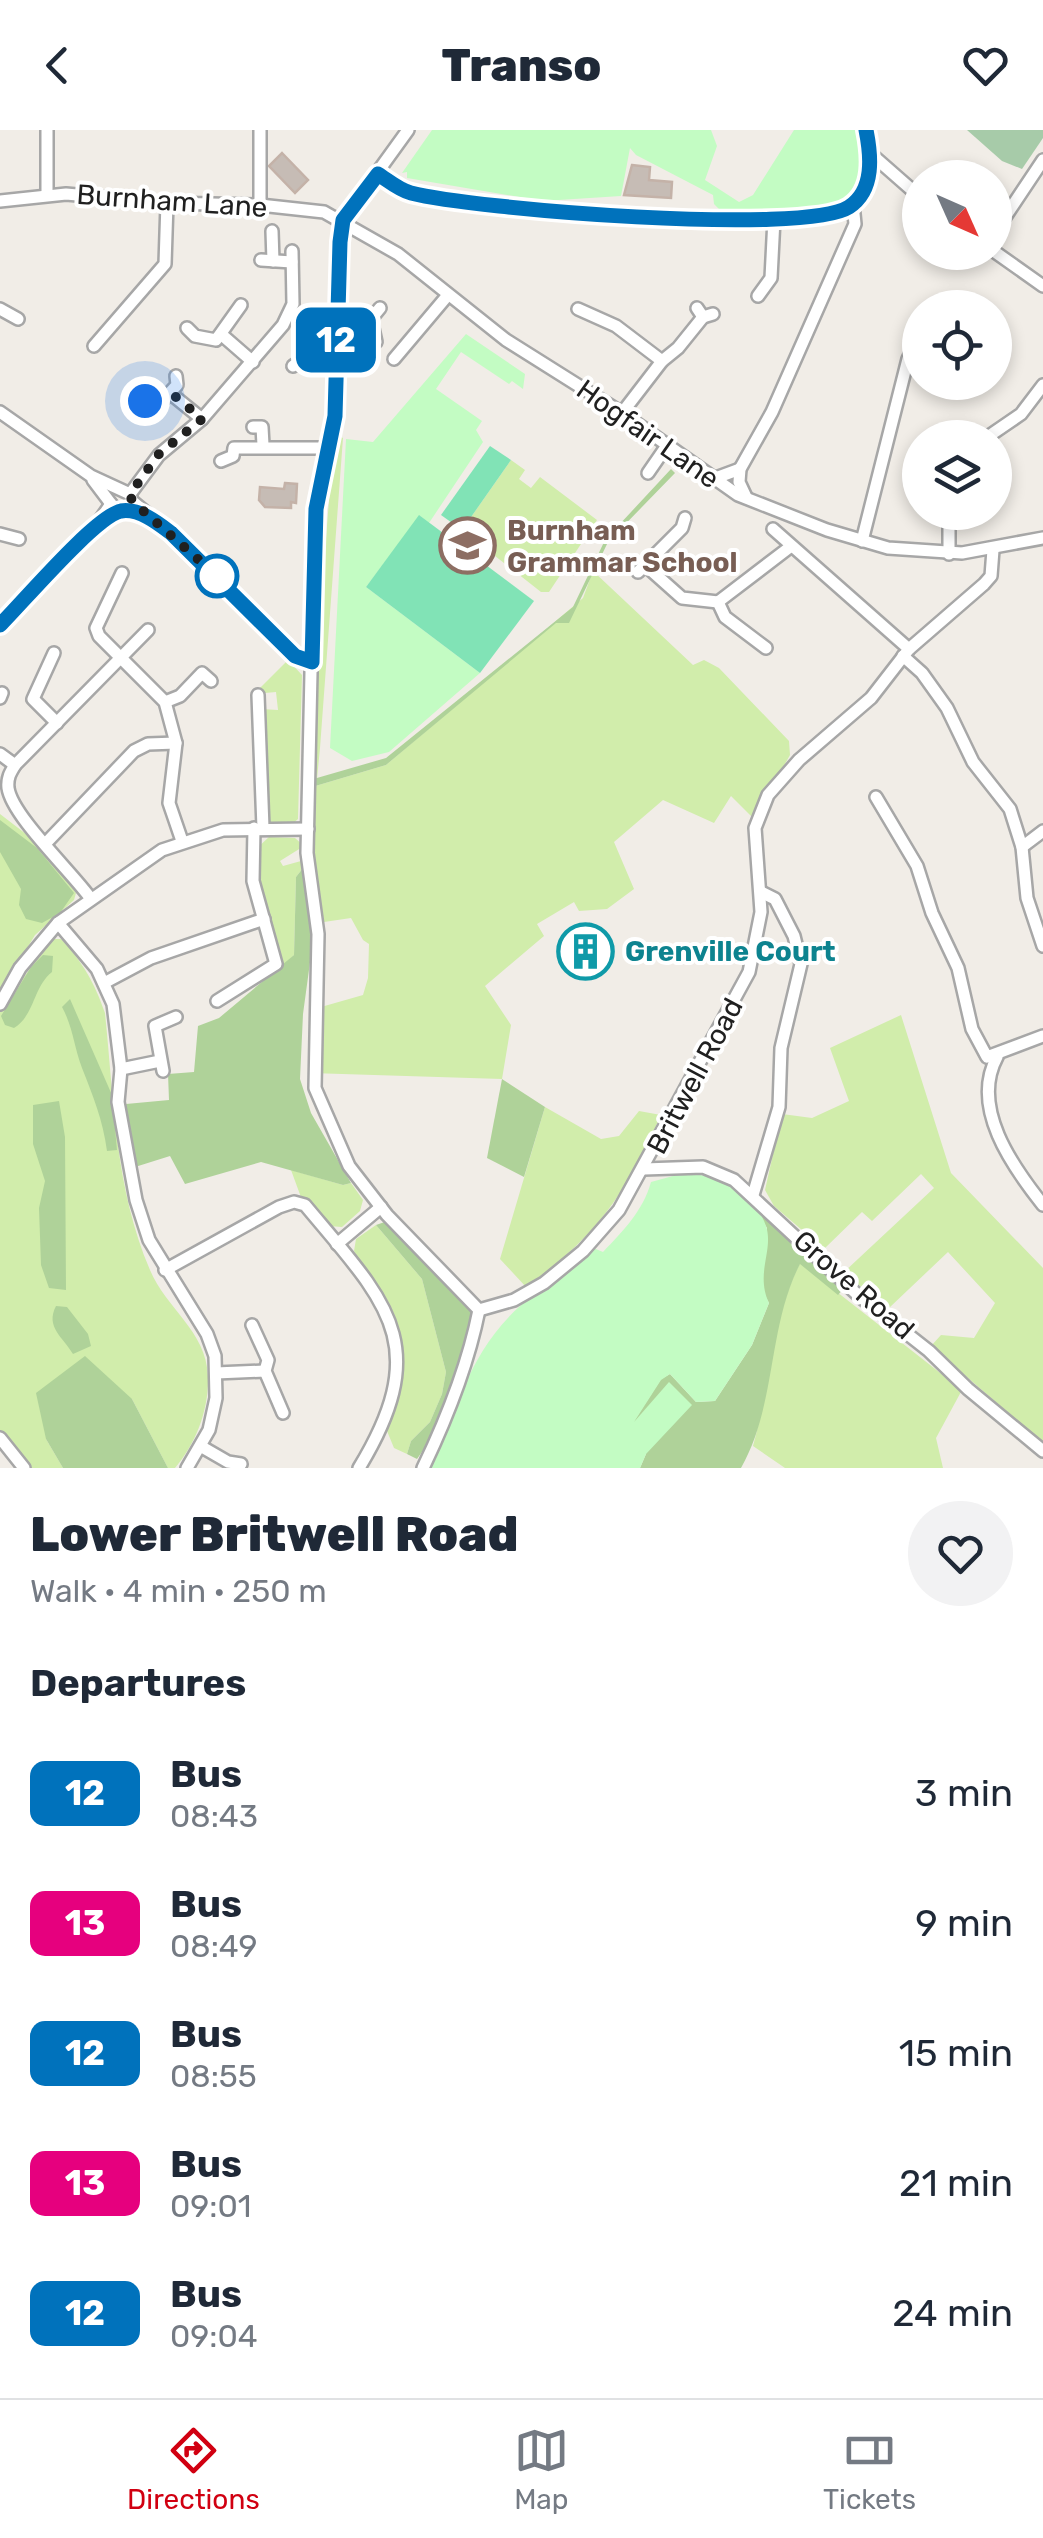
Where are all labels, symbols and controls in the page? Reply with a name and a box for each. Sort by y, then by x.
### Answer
icon: back [30,38,85,93]
icon: heart [958,38,1013,93]
text: Transo [442,39,601,92]
north arrow [902,160,1012,270]
map controls [902,160,1012,530]
street label: Burnham Lane [75,178,269,224]
button: locate [902,290,1012,400]
line badge: 12 [291,308,381,372]
text: 12 [316,319,356,361]
street label: Hogfair Lane [570,373,726,495]
your location [120,376,170,426]
button: layers [902,420,1012,530]
place label: Burnham Grammar School [507,514,738,579]
school or university icon: Burnham Grammar School [438,516,498,576]
unlabelled marker [196,555,238,597]
building icon: Grenville Court [556,921,616,981]
place label: Grenville Court [625,935,836,968]
street label: Britwell Road [640,992,750,1160]
street label: Grove Road [787,1224,921,1346]
button: heart [908,1501,1013,1606]
text: Lower Britwell Road [30,1506,518,1563]
text: Walk · 4 min · 250 m [30,1572,327,1610]
text: Departures [30,1660,246,1706]
text: Bus [170,1751,242,1797]
text: 3 min [915,1770,1013,1816]
text: 12 [65,1772,105,1814]
text: 08:43 [170,1797,258,1835]
text: Bus [170,1881,242,1927]
text: 9 min [915,1900,1013,1946]
text: 13 [65,1902,105,1944]
text: 08:49 [170,1927,257,1965]
text: Bus [170,2011,242,2057]
text: 15 min [899,2030,1013,2076]
text: 12 [65,2032,105,2074]
text: 08:55 [170,2057,257,2095]
text: Bus [170,2141,242,2187]
text: 21 min [899,2160,1013,2206]
text: 13 [65,2162,105,2204]
text: 09:01 [170,2187,252,2225]
text: Bus [170,2271,242,2317]
text: 24 min [892,2290,1013,2336]
text: 12 [65,2292,105,2334]
text: 09:04 [170,2317,258,2355]
tab: Directions [127,2423,260,2516]
tab: Map [514,2423,569,2516]
tab: Tickets [823,2423,916,2516]

